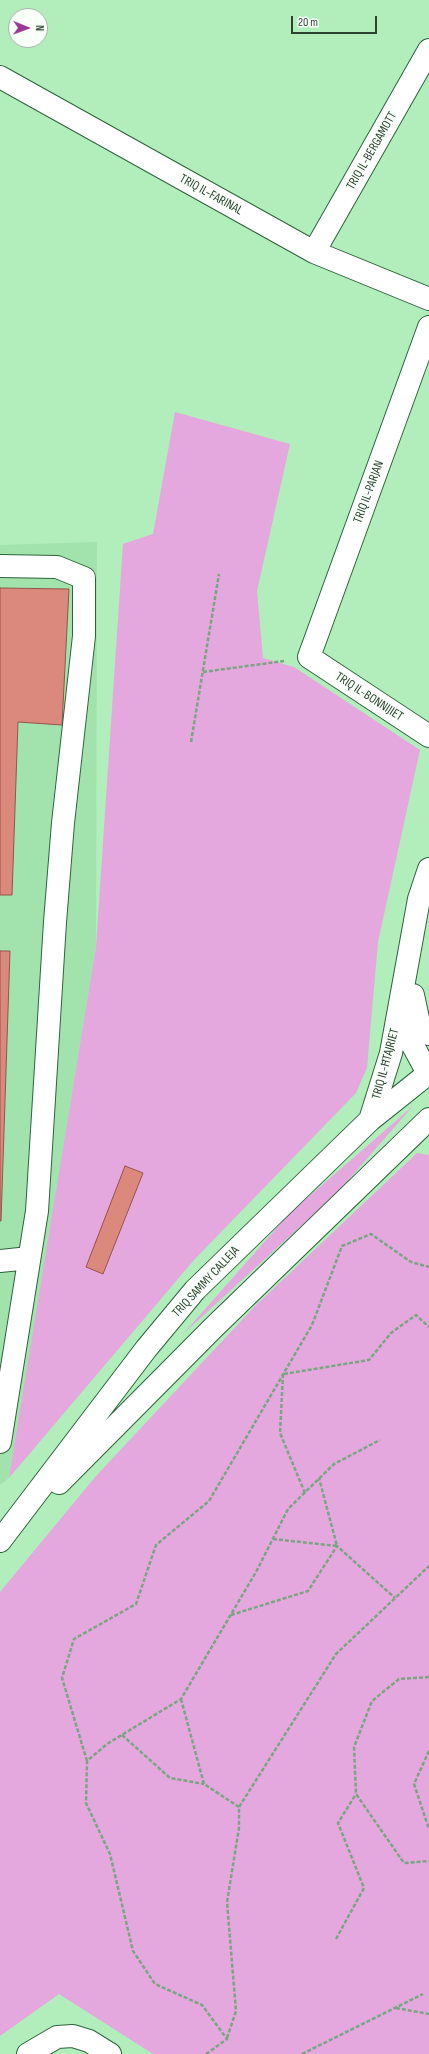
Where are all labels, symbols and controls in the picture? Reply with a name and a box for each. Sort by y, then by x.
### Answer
north arrow [8,8,48,48]
scale bar [293,8,379,34]
text: 20 m [298,15,318,30]
text: N [33,25,46,31]
street label: TRIQ IL-BERGAMOTT [343,109,401,193]
street label: TRIQ IL-FARINAL [177,171,245,219]
street label: TRIQ IL-PARJAN [350,459,388,525]
street label: TRIQ IL-BONNIJIET [332,669,406,725]
street label: TRIQ IL-ĦTAJRIET [369,1027,403,1101]
street label: TRIQ SAMMY CALLEJA [169,1243,243,1321]

